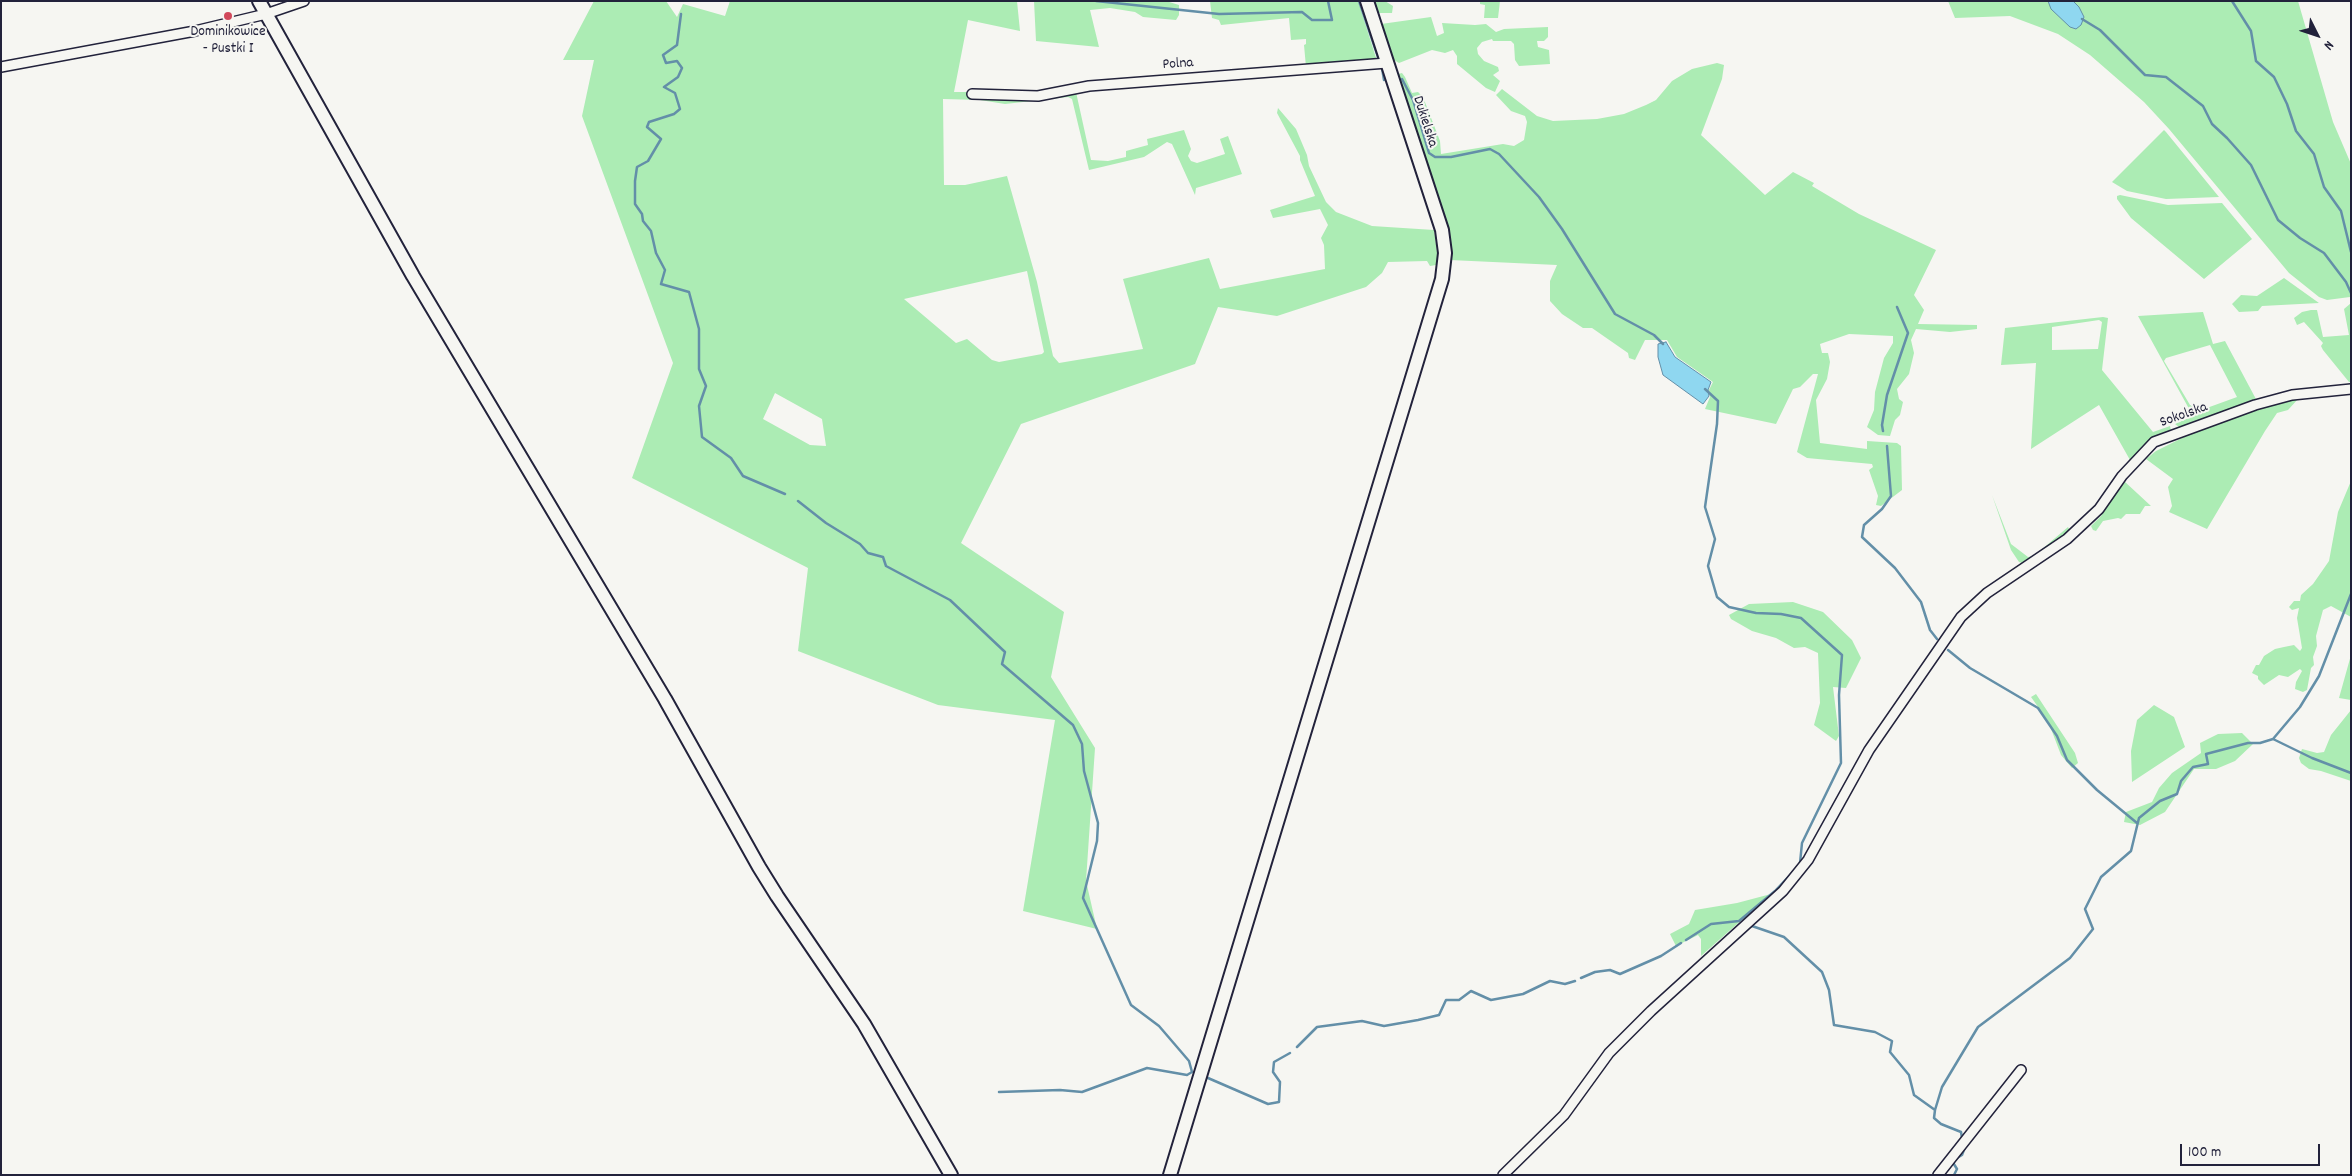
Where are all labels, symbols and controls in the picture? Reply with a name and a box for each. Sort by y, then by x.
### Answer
marker: Dominikowice - Pustki I [222,10,234,22]
north arrow [2292,10,2342,60]
place label: Dominikowice - Pustki I [191,24,265,59]
text: N [2319,36,2338,54]
street label: Polna [1162,55,1194,75]
street label: Dukielska [1407,94,1441,150]
street label: Sokolska [2158,399,2210,433]
scale bar [2182,1134,2322,1166]
text: 100 m [2188,1142,2221,1164]

